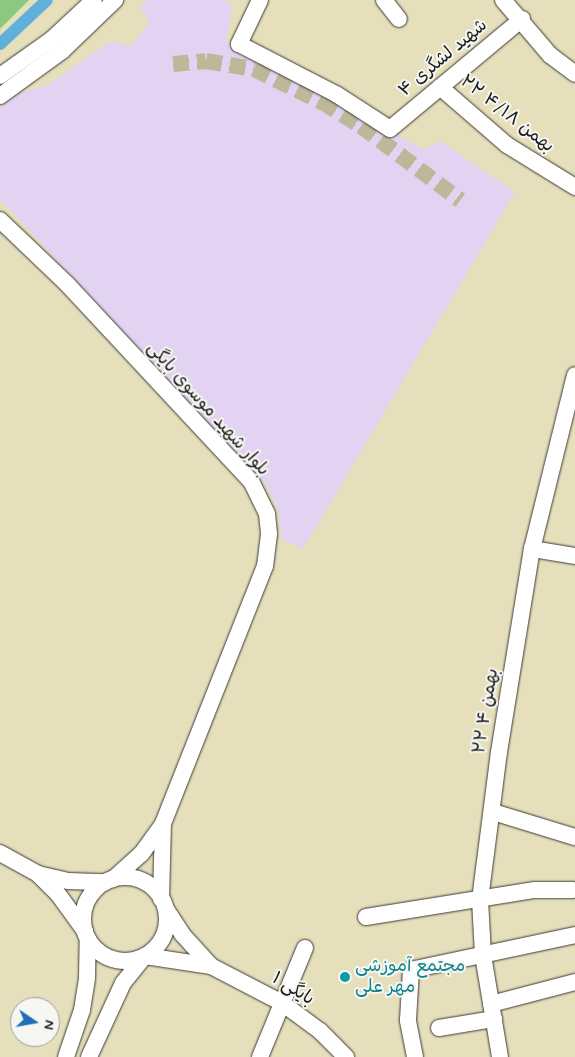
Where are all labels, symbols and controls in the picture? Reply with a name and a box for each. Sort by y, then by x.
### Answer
street label: شهید لشگری ۴ [394,15,492,101]
street label: ۲۲ بهمن ۴/۱۸ [456,71,558,157]
street label: بلوار شهید موسوی بایگی [142,337,274,481]
street label: ۲۲ بهمن ۴ [469,667,503,755]
place label: مجتمع آموزشی مهر علی [355,956,465,999]
street label: بایگی ۱ [268,968,318,1010]
marker: مجتمع آموزشی مهر علی [339,971,351,983]
north arrow [10,997,60,1047]
text: N [39,1018,58,1031]

